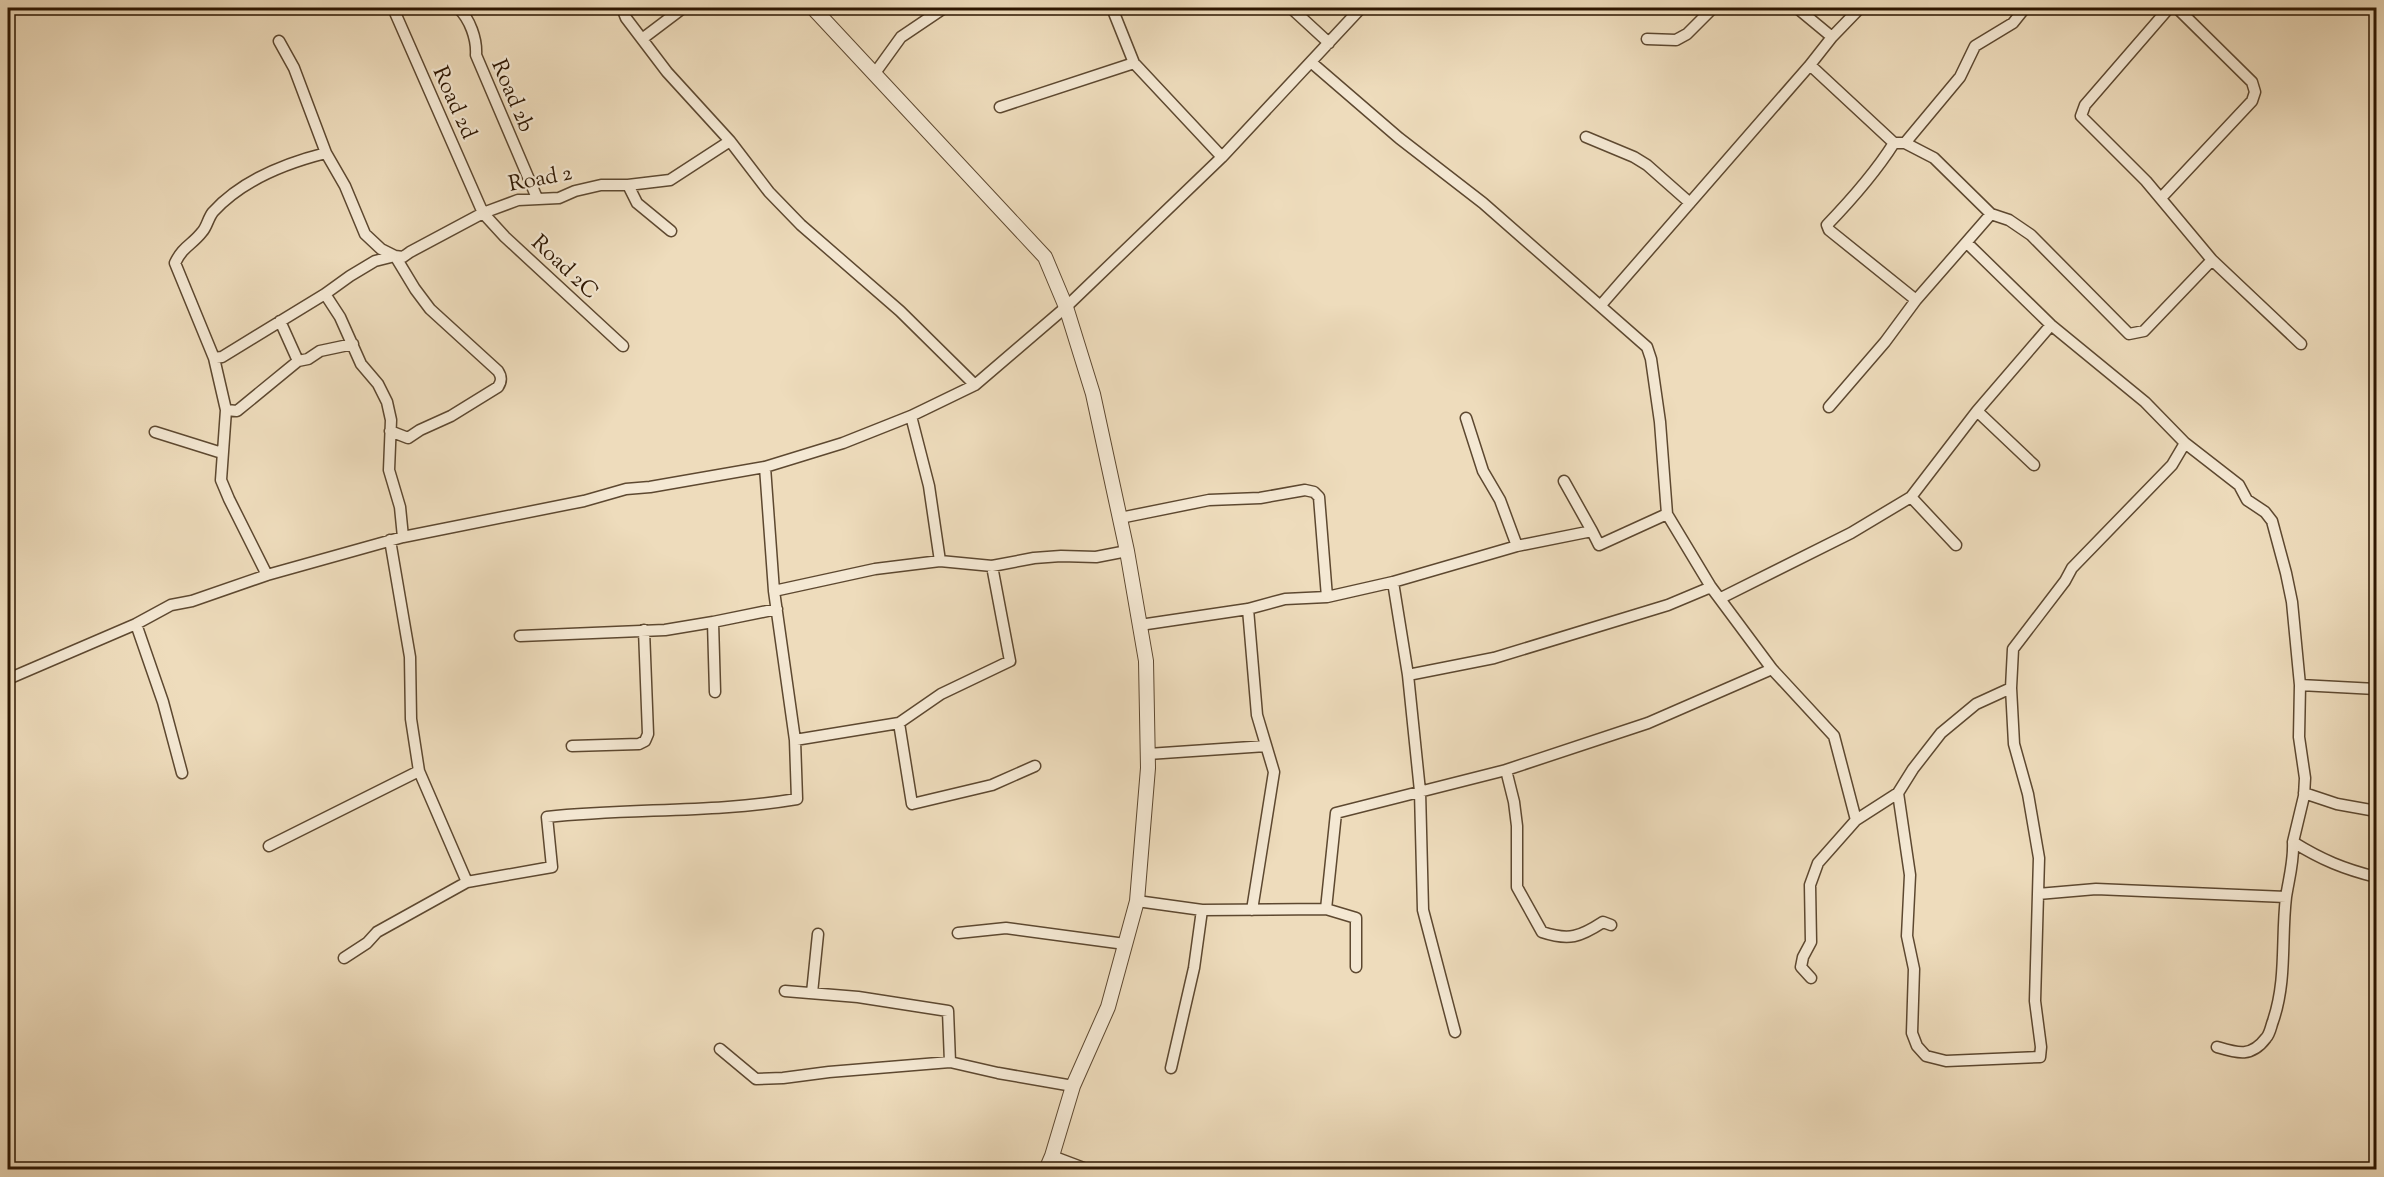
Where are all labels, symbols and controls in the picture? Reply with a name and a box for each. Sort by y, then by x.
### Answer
street label: Road 2b [482,55,541,138]
street label: Road 2d [423,62,484,145]
street label: Road 2 [506,158,575,202]
street label: Road 2C [523,228,605,308]

